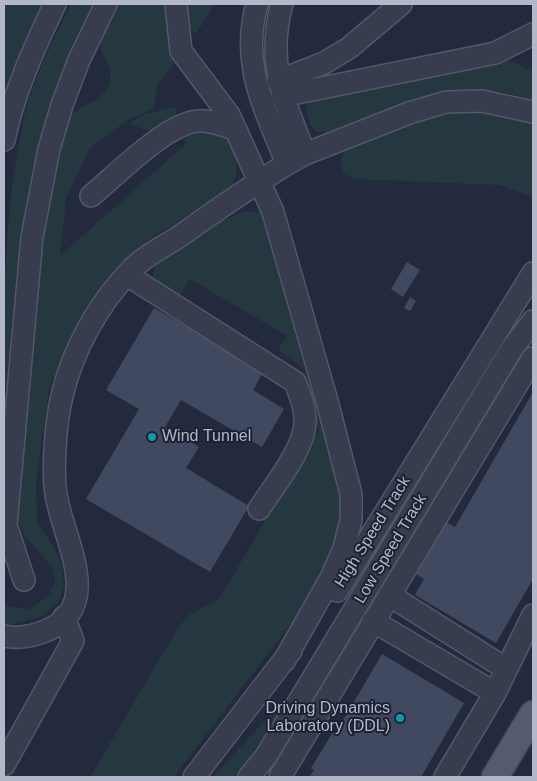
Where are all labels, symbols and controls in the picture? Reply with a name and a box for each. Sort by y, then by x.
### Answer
place label: Wind Tunnel [162,427,251,447]
marker: Wind Tunnel [146,431,158,443]
street label: High Speed Track [331,473,415,591]
street label: Low Speed Track [351,491,431,607]
place label: Driving Dynamics Laboratory (DDL) [266,699,390,737]
marker: Driving Dynamics Laboratory (DDL) [394,712,406,724]

